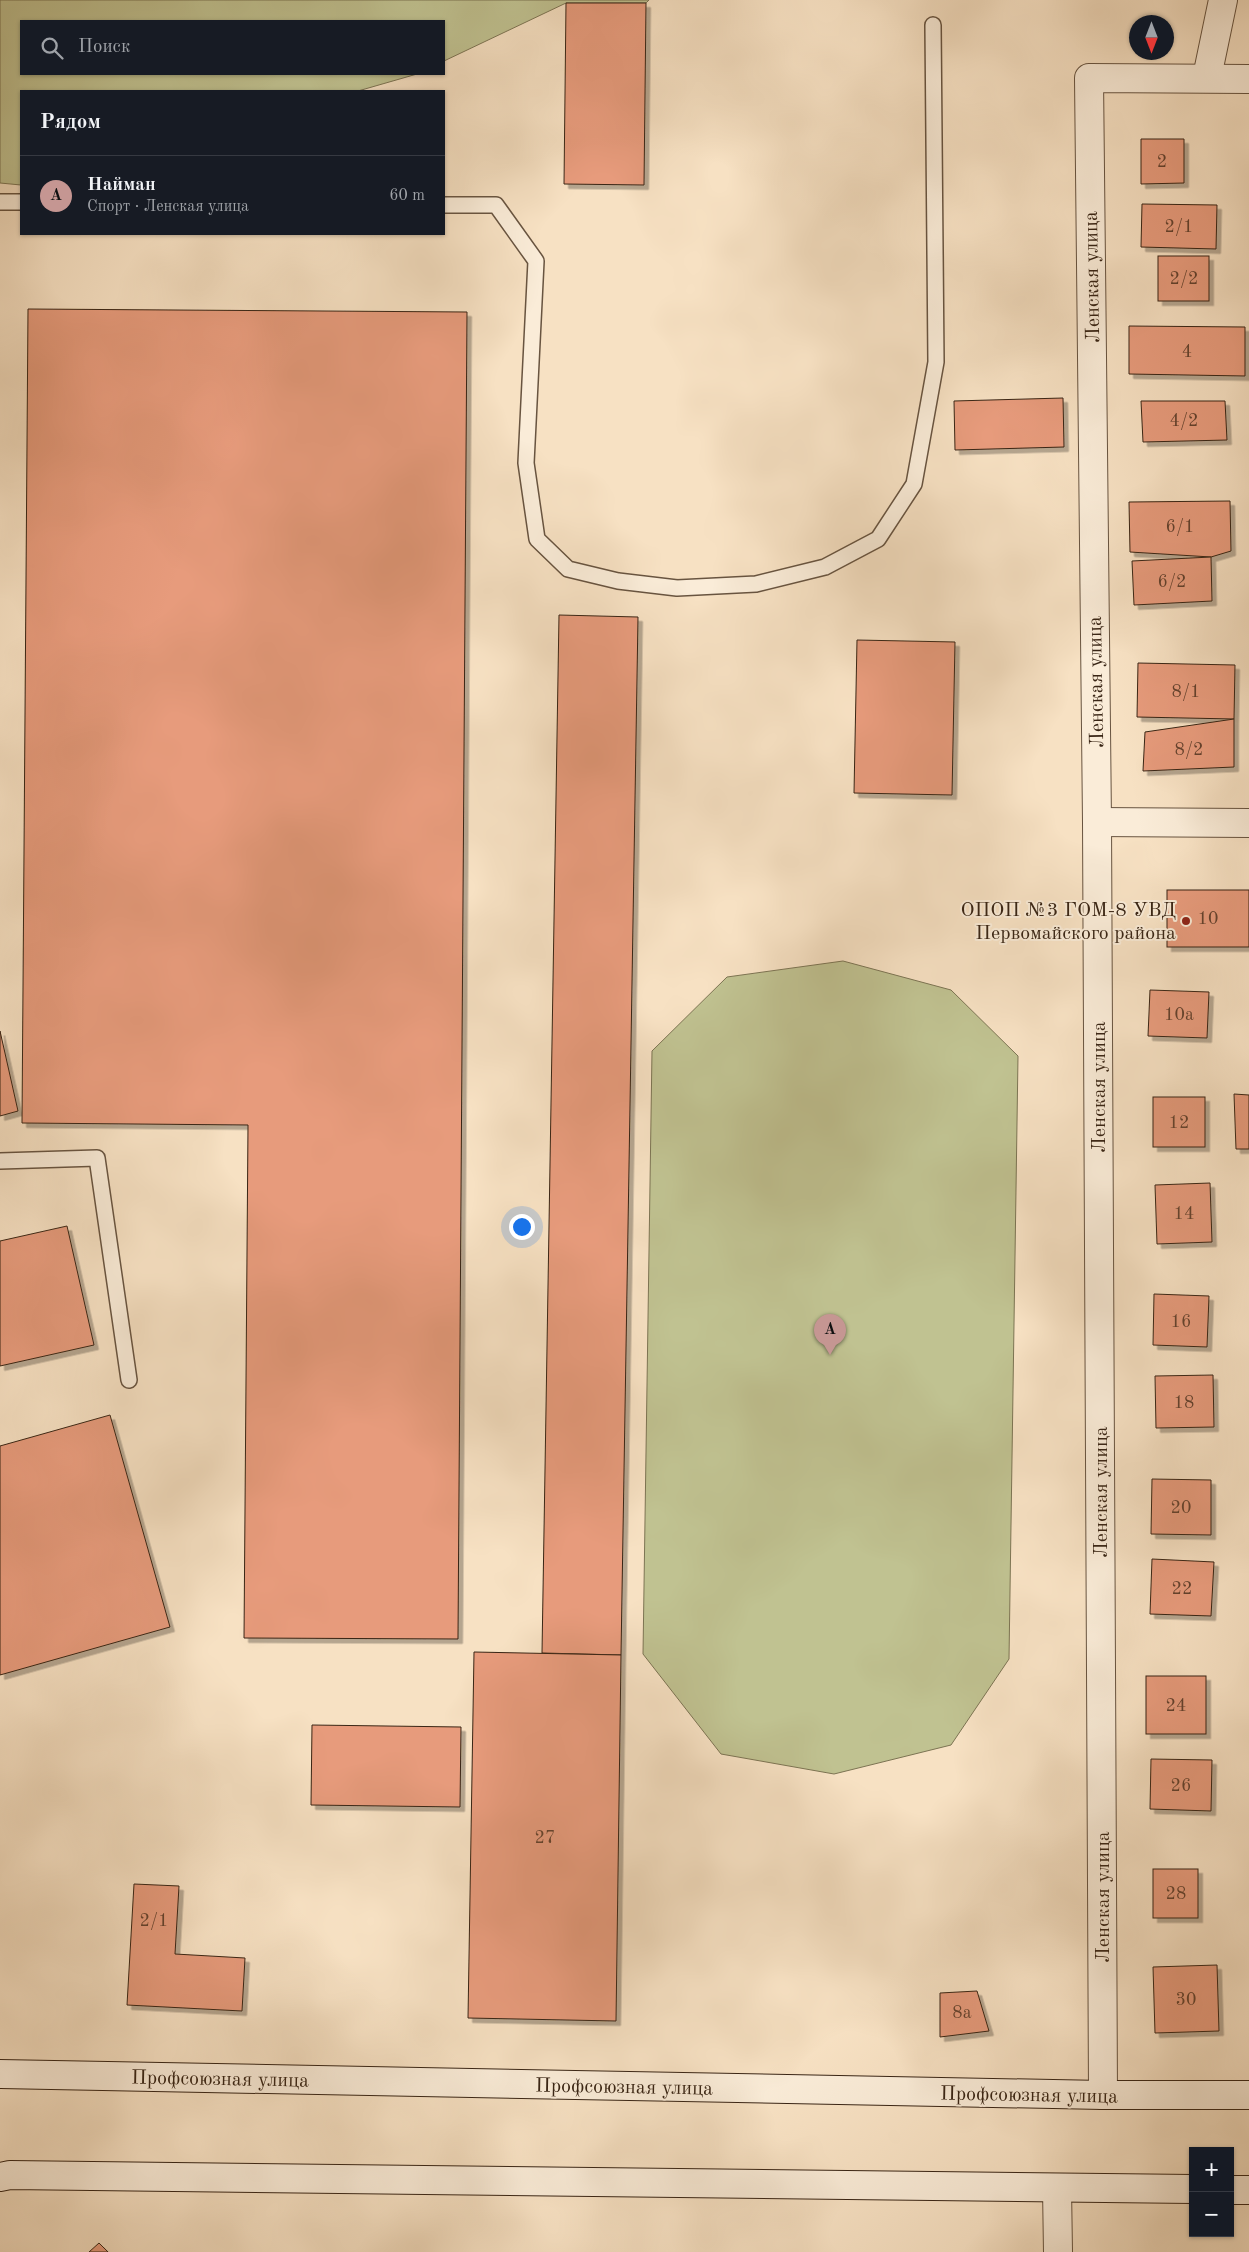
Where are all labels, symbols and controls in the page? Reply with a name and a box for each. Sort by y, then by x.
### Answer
north arrow [1129,15,1174,60]
search box [20,20,445,75]
icon: search [38,34,66,62]
text: Поиск [78,38,130,57]
text: Рядом [40,112,101,133]
house number: 2 [1157,153,1167,171]
text: Найман [87,176,156,195]
text: A [50,188,62,204]
text: 60 m [389,188,425,204]
text: Спорт · Ленская улица [87,199,249,215]
street label: Ленская улица [1082,211,1104,343]
house number: 2/1 [1165,218,1193,236]
house number: 2/2 [1170,270,1198,288]
house number: 4 [1182,343,1192,361]
house number: 4/2 [1170,412,1198,430]
house number: 6/1 [1166,518,1194,536]
house number: 6/2 [1158,573,1186,591]
street label: Ленская улица [1086,616,1108,748]
house number: 8/1 [1172,683,1200,701]
house number: 8/2 [1175,741,1203,759]
place label: ОПОП №3 ГОМ-8 УВД Первомайского района [960,901,1176,944]
house number: 10 [1198,910,1218,928]
marker: ОПОП №3 ГОМ-8 УВД Первомайского района [1180,915,1192,927]
house number: 10а [1164,1006,1194,1024]
street label: Ленская улица [1090,1021,1110,1153]
house number: 12 [1169,1114,1189,1132]
house number: 14 [1174,1205,1194,1223]
your location [509,1214,535,1240]
house number: 16 [1171,1313,1191,1331]
pin: A [814,1314,846,1355]
house number: 18 [1174,1394,1194,1412]
street label: Ленская улица [1092,1426,1112,1558]
house number: 20 [1171,1499,1191,1517]
house number: 22 [1172,1580,1192,1598]
house number: 24 [1166,1697,1186,1715]
house number: 26 [1171,1777,1191,1795]
house number: 27 [535,1829,555,1847]
street label: Ленская улица [1094,1831,1114,1963]
house number: 28 [1166,1885,1186,1903]
house number: 2/1 [140,1912,168,1930]
house number: 30 [1176,1991,1196,2009]
house number: 8а [952,2004,972,2022]
street label: Профсоюзная улица [131,2068,309,2092]
street label: Профсоюзная улица [535,2076,713,2100]
street label: Профсоюзная улица [940,2084,1118,2108]
map controls [1189,2147,1234,2237]
button: + [1189,2147,1234,2192]
button: − [1189,2192,1234,2237]

